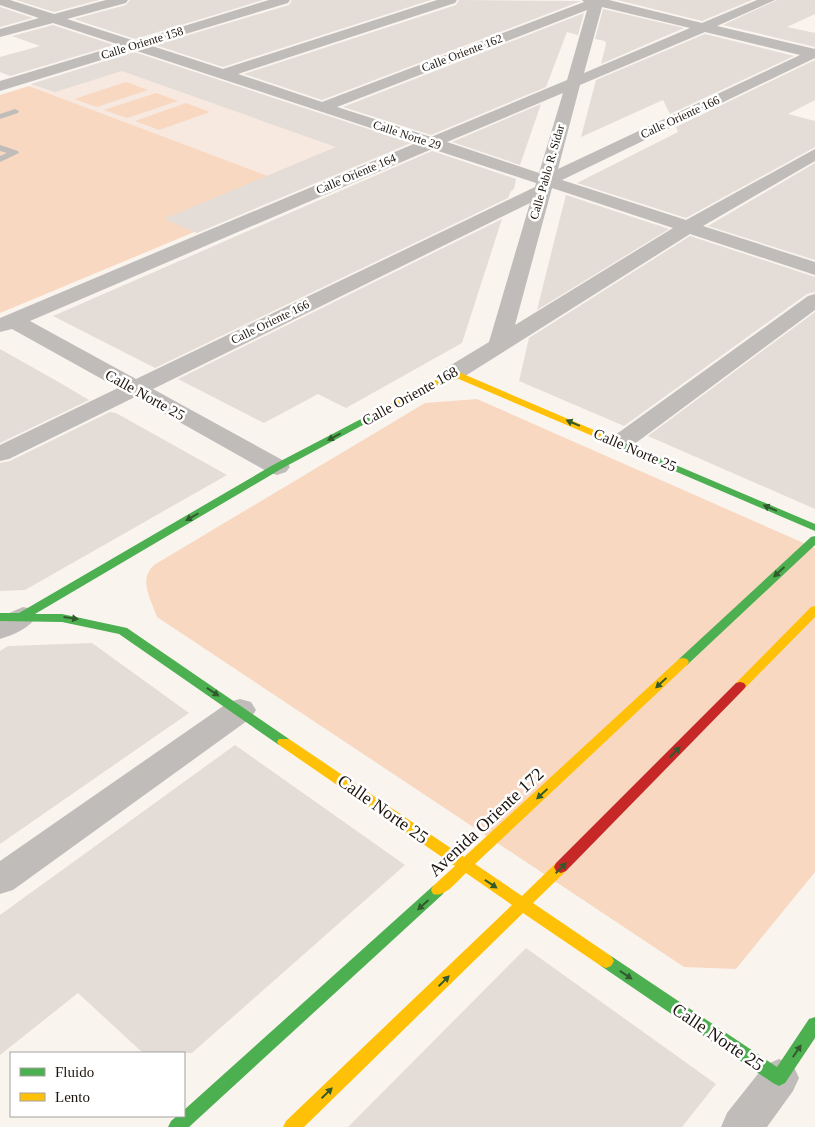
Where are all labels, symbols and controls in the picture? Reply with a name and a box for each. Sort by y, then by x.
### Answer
street label: Calle Oriente 158 [99,24,185,62]
street label: Calle Oriente 162 [420,31,504,75]
street label: Calle Oriente 166 [638,93,722,141]
street label: Calle Norte 29 [371,117,443,153]
street label: Calle Pablo R. Sidar [527,123,567,221]
street label: Calle Oriente 164 [314,151,398,197]
street label: Calle Oriente 166 [229,297,311,347]
street label: Calle Oriente 168 [359,363,461,429]
street label: Calle Norte 25 [103,367,187,423]
one-way arrow [566,419,580,427]
street label: Calle Norte 25 [591,425,679,475]
one-way arrow [326,433,341,441]
one-way arrow [763,504,777,512]
one-way arrow [186,512,199,521]
one-way arrow [774,566,786,578]
one-way arrow [64,614,80,622]
one-way arrow [655,677,667,689]
one-way arrow [207,687,220,697]
one-way arrow [669,746,681,758]
street label: Avenida Oriente 172 [424,764,548,880]
street label: Calle Norte 25 [334,770,432,848]
one-way arrow [536,788,548,800]
one-way arrow [555,862,567,874]
one-way arrow [484,879,498,889]
one-way arrow [416,899,429,910]
one-way arrow [619,970,632,980]
one-way arrow [438,975,450,987]
street label: Calle Norte 25 [668,999,768,1075]
one-way arrow [792,1044,802,1058]
legend [10,1052,185,1117]
text: Fluido [55,1064,94,1080]
one-way arrow [320,1087,332,1099]
text: Lento [55,1089,90,1105]

